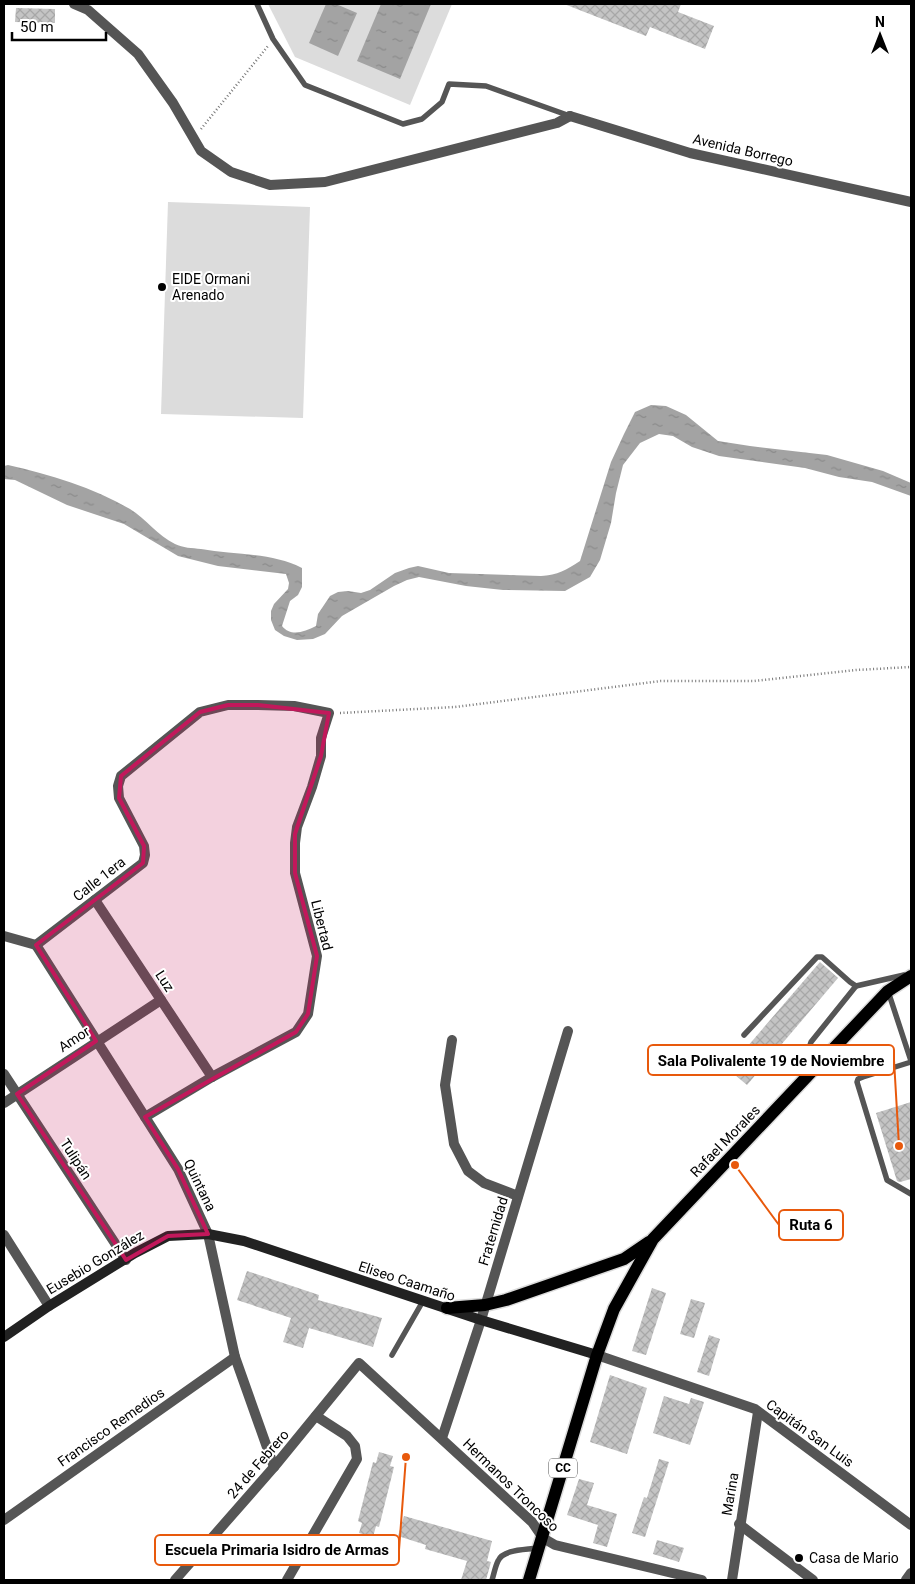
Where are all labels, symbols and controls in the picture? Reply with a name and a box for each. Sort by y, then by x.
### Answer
scale bar [12,10,106,42]
north arrow [855,10,905,60]
text: N [875,14,885,30]
text: 50 m [20,18,54,36]
street label: Avenida Borrego [691,131,795,169]
place label: EIDE Ormani Arenado [172,271,250,303]
marker: EIDE Ormani Arenado [156,281,168,293]
street label: Calle 1era [70,854,128,904]
street label: Libertad [308,898,336,952]
street label: Luz [152,967,178,995]
street label: Amor [55,1023,93,1055]
callout: Sala Polivalente 19 de Noviembre [648,1045,894,1075]
text: Sala Polivalente 19 de Noviembre [658,1052,884,1070]
street label: Rafael Morales [687,1102,763,1180]
street label: Tulipán [57,1136,95,1182]
street label: Quintana [181,1156,219,1214]
street label: Fraternidad [475,1195,511,1267]
callout: Ruta 6 [779,1210,843,1240]
text: Ruta 6 [789,1216,833,1234]
street label: Eusebio González [44,1227,147,1297]
street label: Eliseo Caamaño [357,1258,457,1304]
street label: Francisco Remedios [55,1384,167,1470]
street label: Capitán San Luis [763,1396,857,1470]
street label: 24 de Febrero [224,1426,292,1502]
street label: Hermanos Troncoso [460,1435,562,1535]
road number: CC [549,1459,577,1478]
street label: Marina [718,1471,742,1517]
callout: Escuela Primaria Isidro de Armas [155,1535,399,1565]
text: Escuela Primaria Isidro de Armas [165,1541,389,1559]
place label: Casa de Mario [809,1550,899,1566]
marker: Casa de Mario [793,1552,805,1564]

